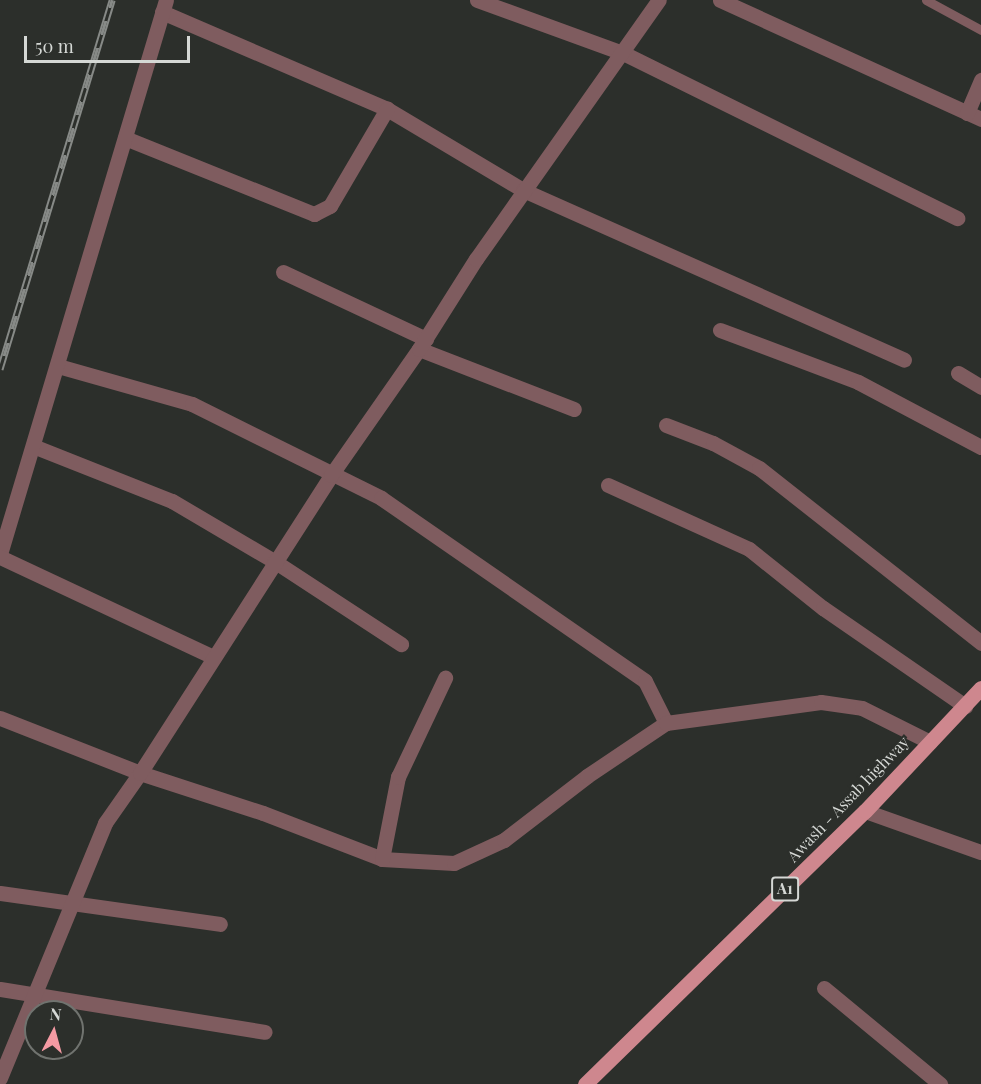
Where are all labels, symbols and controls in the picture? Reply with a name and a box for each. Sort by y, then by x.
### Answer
scale bar [27,24,194,62]
text: 50 m [35,34,74,58]
street label: Awash - Assab highway [783,732,913,866]
road number: A1 [770,877,800,901]
north arrow [24,1000,84,1060]
text: N [49,1003,63,1025]

